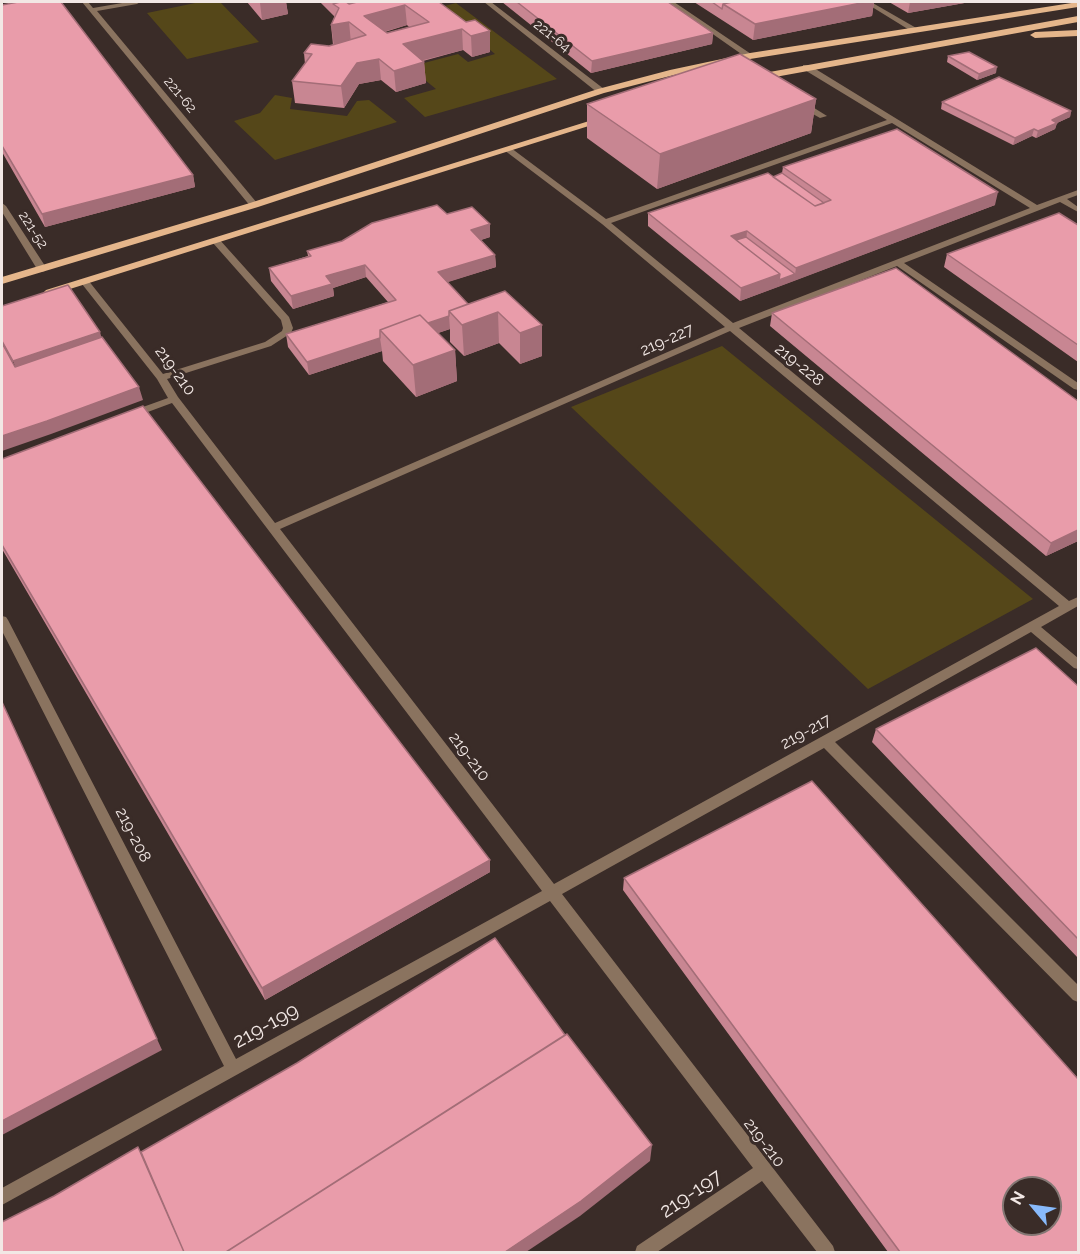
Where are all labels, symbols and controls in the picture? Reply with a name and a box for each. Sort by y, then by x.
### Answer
street label: 221-64 [530,16,574,56]
street label: 221-62 [160,73,200,117]
street label: 221-52 [15,208,51,252]
street label: 219-227 [637,320,697,360]
street label: 219-228 [771,339,827,391]
street label: 219-210 [151,343,199,399]
street label: 219-217 [777,710,835,754]
street label: 219-210 [444,729,494,785]
street label: 219-208 [111,804,155,866]
street label: 219-199 [229,998,303,1054]
street label: 219-210 [739,1115,789,1171]
street label: 219-197 [655,1165,727,1223]
north arrow [1002,1176,1062,1236]
text: N [1006,1188,1029,1208]

